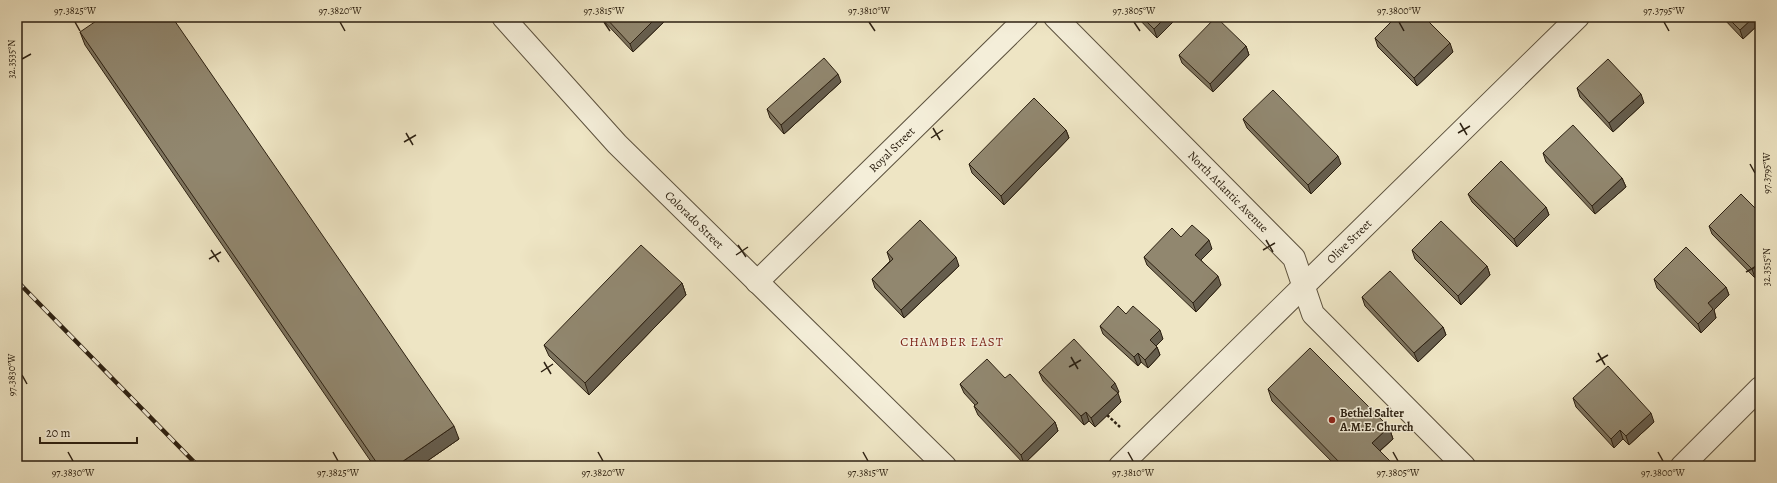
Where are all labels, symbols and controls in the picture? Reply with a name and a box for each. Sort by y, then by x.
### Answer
text: 97.3825°W [54,4,97,17]
text: 97.3820°W [318,4,362,17]
text: 97.3815°W [584,4,625,17]
text: 97.3810°W [848,4,891,17]
text: 97.3805°W [1113,4,1156,17]
text: 97.3800°W [1377,4,1422,17]
text: 97.3795°W [1643,4,1685,17]
text: 32.3535°N [5,39,18,79]
street label: Royal Street [865,123,918,176]
street label: North Atlantic Avenue [1184,148,1272,236]
text: 97.3795°W [1760,152,1773,194]
street label: Colorado Street [661,187,727,252]
street label: Olive Street [1323,216,1375,267]
text: 32.3515°N [1760,248,1773,286]
district label: CHAMBER EAST [900,333,1004,350]
text: 97.3830°W [5,353,18,396]
place label: Bethel Salter A.M.E. Church [1339,405,1414,435]
marker: Bethel Salter A.M.E. Church [1327,415,1337,425]
scale bar [40,419,137,445]
text: 20 m [46,425,70,441]
text: 97.3830°W [52,466,95,479]
text: 97.3825°W [317,466,360,479]
text: 97.3820°W [581,466,625,479]
text: 97.3815°W [848,466,889,479]
text: 97.3810°W [1112,466,1155,479]
text: 97.3805°W [1377,466,1420,479]
text: 97.3800°W [1641,466,1686,479]

